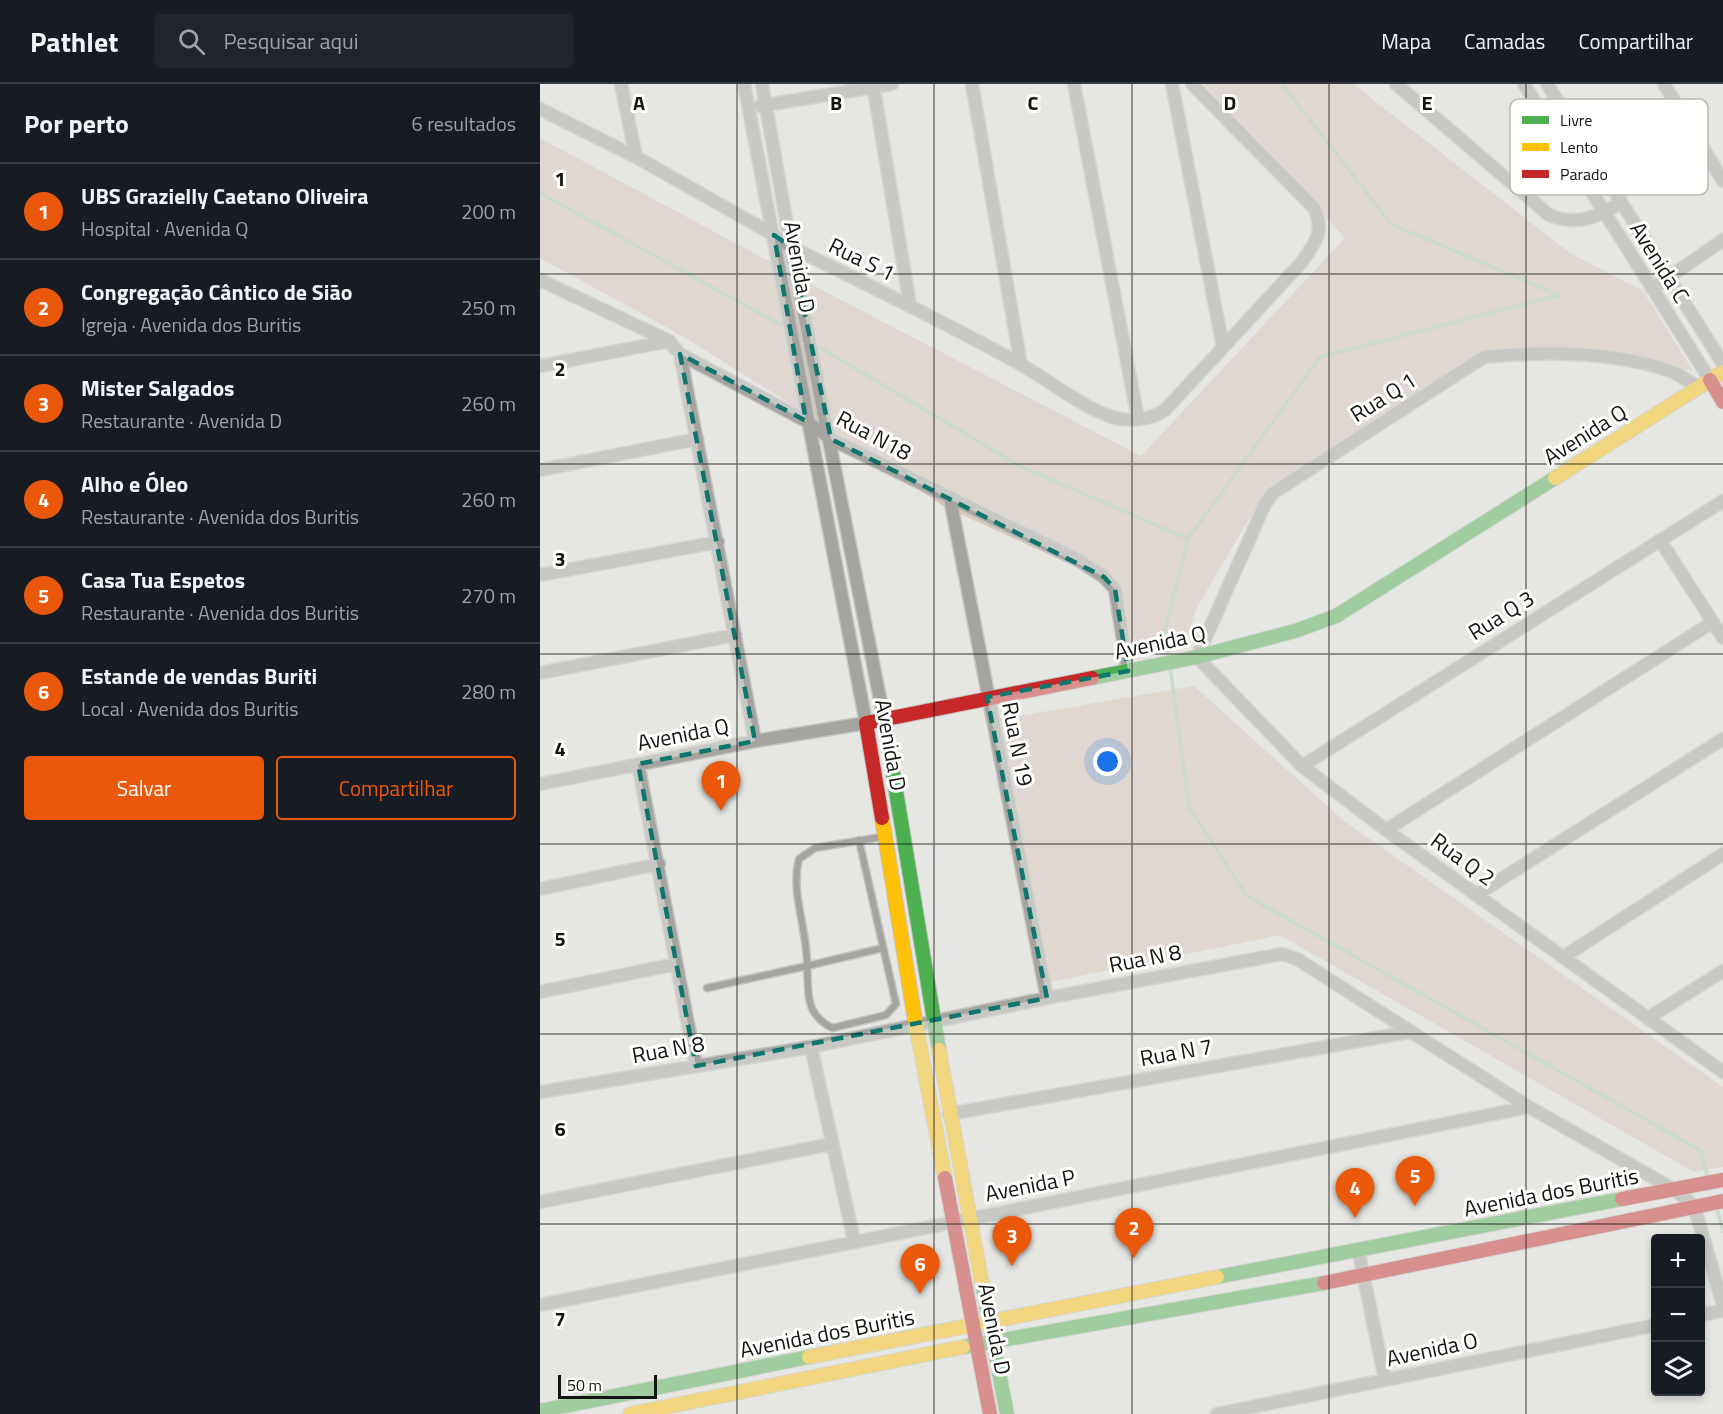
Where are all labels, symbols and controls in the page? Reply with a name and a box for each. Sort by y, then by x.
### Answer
search box [154,14,574,68]
text: Pathlet [30,20,118,63]
text: Pesquisar aqui [223,24,359,58]
icon: search [175,25,208,58]
text: Mapa [1381,25,1431,57]
text: Camadas [1464,25,1545,57]
text: Compartilhar [1578,25,1693,57]
text: A [633,87,645,118]
text: B [830,87,842,118]
text: C [1028,87,1039,118]
text: D [1224,87,1236,118]
text: E [1421,87,1433,118]
legend [1510,99,1708,195]
text: Por perto [24,104,129,143]
text: 6 resultados [412,108,516,139]
text: Livre [1560,108,1592,132]
text: Lento [1560,135,1598,159]
text: Parado [1560,162,1608,186]
text: 1 [554,163,566,194]
text: UBS Grazielly Caetano Oliveira [81,179,369,213]
text: 1 [38,196,49,227]
text: 200 m [461,196,516,227]
text: Hospital · Avenida Q [81,213,248,244]
street label: Avenida C [1622,215,1698,309]
street label: Avenida D [775,218,825,316]
street label: Rua S 1 [823,228,901,290]
text: Congregação Cântico de Sião [81,275,352,309]
text: 2 [38,292,49,323]
text: 250 m [461,292,516,323]
text: Igreja · Avenida dos Buritis [81,309,301,340]
text: 2 [554,353,566,384]
street label: Rua Q 1 [1343,363,1423,431]
text: Mister Salgados [81,371,235,405]
text: 3 [38,388,49,419]
text: 260 m [461,388,516,419]
street label: Avenida Q [1537,395,1633,473]
street label: Rua N18 [830,401,918,469]
text: Restaurante · Avenida D [81,405,282,436]
text: Alho e Óleo [81,467,188,501]
text: 4 [38,484,49,515]
text: 260 m [461,484,516,515]
text: Restaurante · Avenida dos Buritis [81,501,359,532]
text: 3 [554,543,566,574]
text: Casa Tua Espetos [81,563,245,597]
text: 5 [38,580,49,611]
text: 270 m [461,580,516,611]
street label: Rua Q 3 [1461,581,1541,649]
text: Restaurante · Avenida dos Buritis [81,597,359,628]
street label: Avenida Q [1111,616,1209,668]
text: Estande de vendas Buriti [81,659,317,693]
text: 6 [38,676,49,707]
text: 280 m [461,676,516,707]
text: Local · Avenida dos Buritis [81,693,299,724]
street label: Avenida D [866,696,916,794]
street label: Rua N 19 [993,699,1043,789]
street label: Avenida Q [634,708,732,760]
text: 4 [554,733,566,764]
your location [1093,747,1122,776]
button: Salvar [24,756,264,820]
button: Compartilhar [276,756,516,820]
pin: 1 [702,762,741,811]
street label: Rua Q 2 [1424,824,1502,894]
text: 5 [554,923,566,954]
street label: Rua N 8 [1106,934,1184,982]
street label: Rua N 8 [629,1026,707,1072]
street label: Rua N 7 [1137,1029,1215,1075]
text: 6 [554,1113,566,1144]
pin: 5 [1396,1156,1434,1206]
street label: Avenida dos Buritis [1461,1158,1641,1226]
street label: Avenida P [982,1160,1078,1210]
pin: 4 [1336,1168,1374,1218]
pin: 2 [1114,1208,1154,1258]
pin: 3 [992,1216,1032,1266]
map controls [1651,1234,1705,1396]
button: + [1651,1234,1705,1288]
pin: 6 [900,1244,940,1294]
street label: Avenida D [969,1280,1021,1378]
button: − [1651,1288,1705,1342]
street label: Avenida dos Buritis [737,1299,917,1367]
text: 7 [554,1303,566,1334]
street label: Avenida O [1383,1323,1481,1375]
button: layers [1651,1342,1705,1396]
scale bar [558,1372,657,1400]
text: 50 m [567,1373,602,1397]

